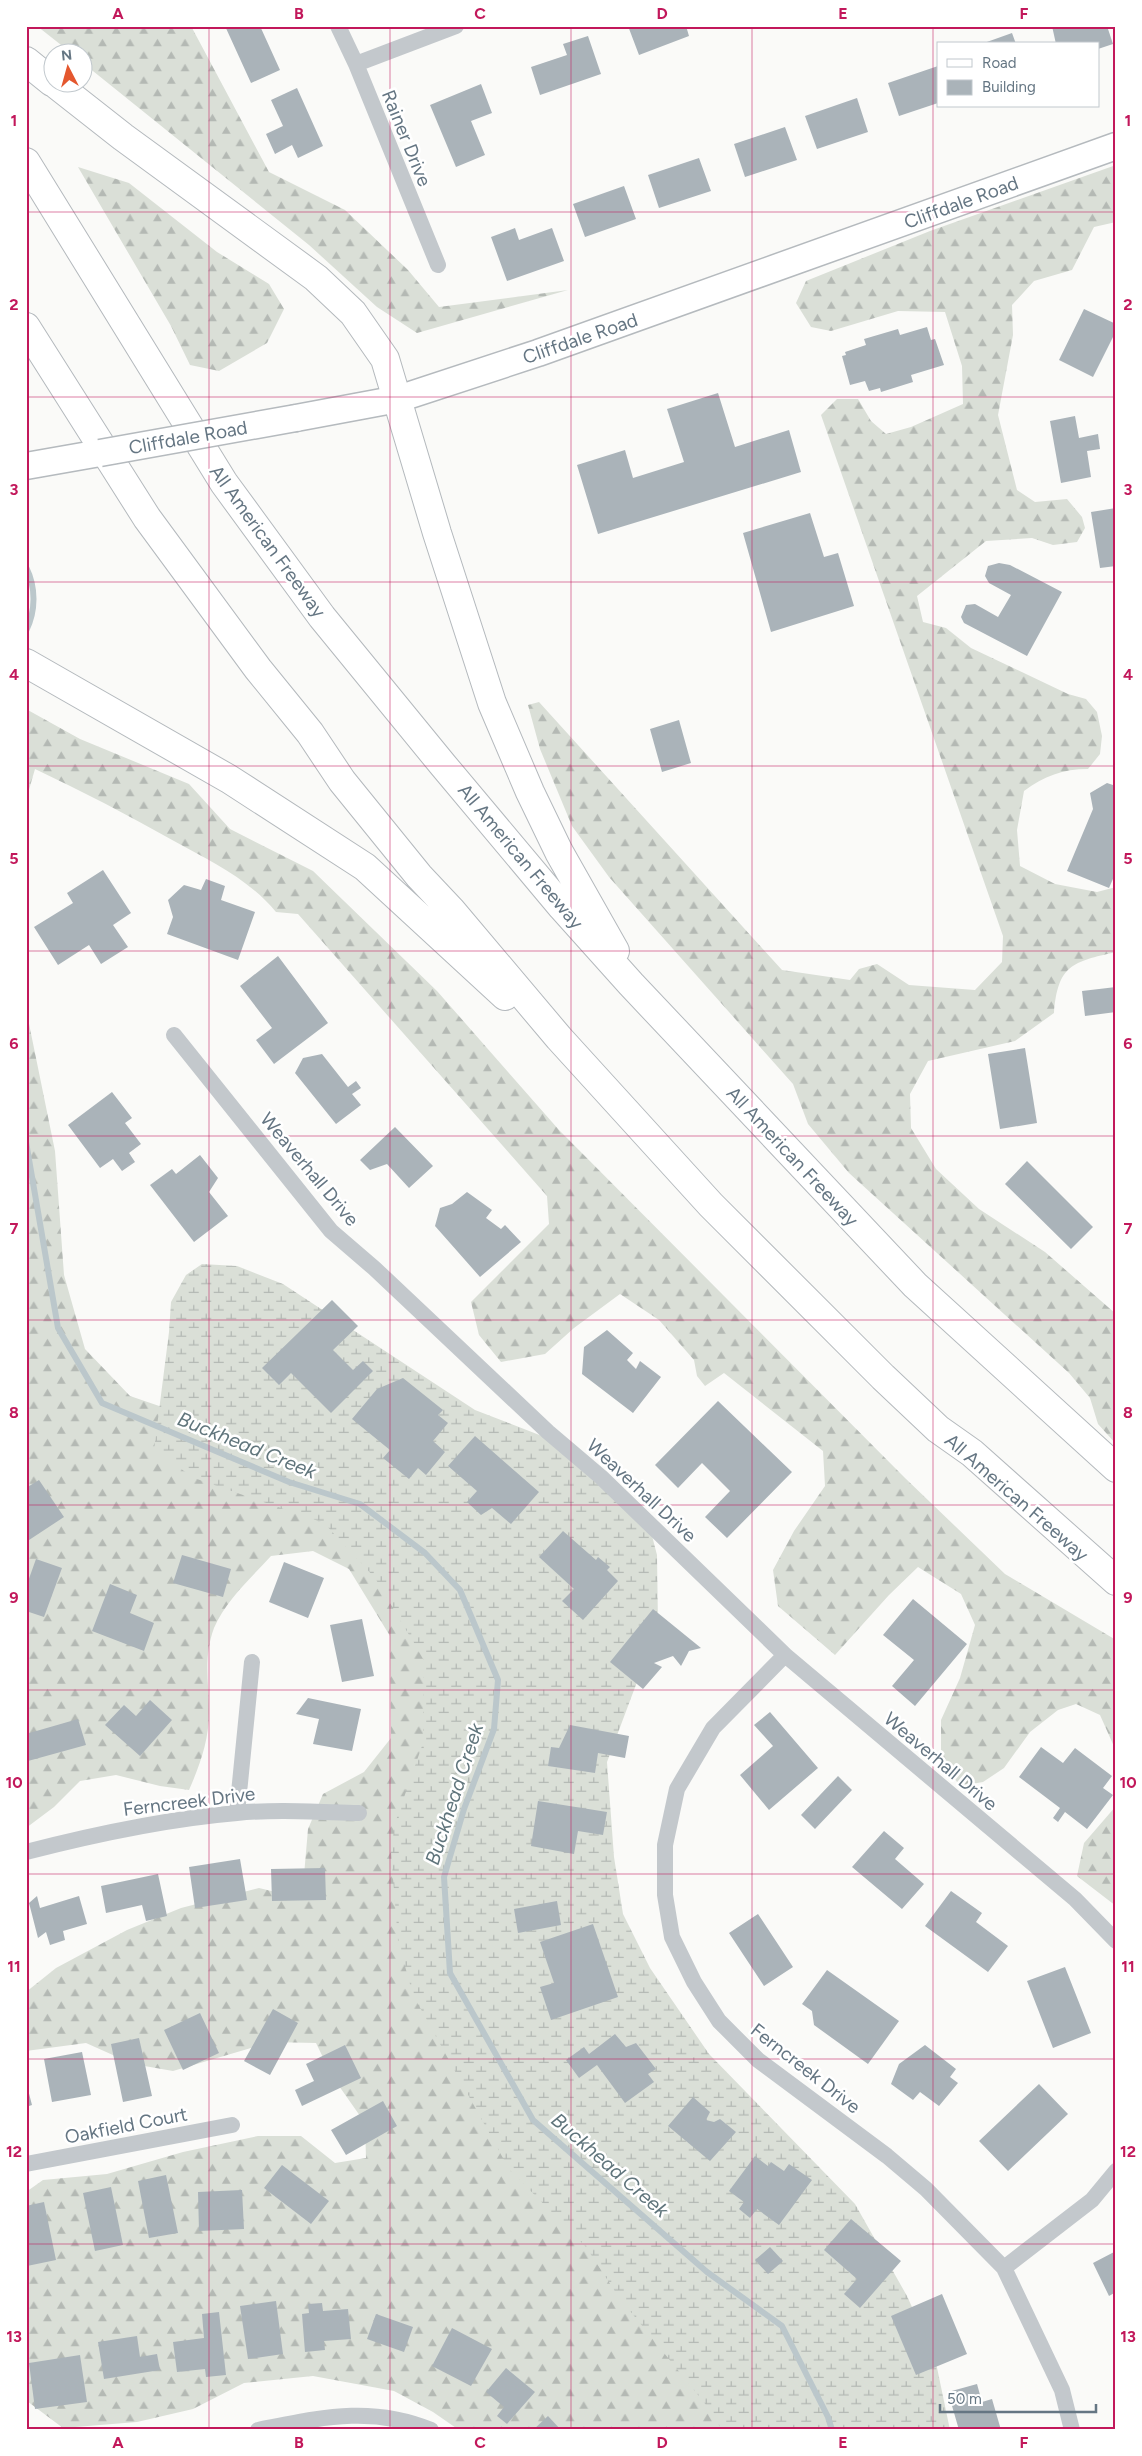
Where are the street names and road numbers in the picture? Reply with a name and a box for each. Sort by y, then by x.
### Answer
street label: Rainer Drive [377,87,436,190]
street label: Cliffdale Road [901,171,1022,234]
street label: Cliffdale Road [520,308,641,369]
street label: Cliffdale Road [127,416,249,459]
street label: All American Freeway [205,461,331,622]
street label: All American Freeway [453,779,588,934]
street label: All American Freeway [722,1082,863,1231]
street label: Weaverhall Drive [255,1108,364,1231]
street label: All American Freeway [940,1429,1093,1566]
street label: Weaverhall Drive [582,1434,701,1547]
street label: Weaverhall Drive [879,1707,1002,1816]
street label: Ferncreek Drive [122,1782,256,1821]
street label: Ferncreek Drive [746,2018,865,2118]
street label: Oakfield Court [63,2102,189,2149]

